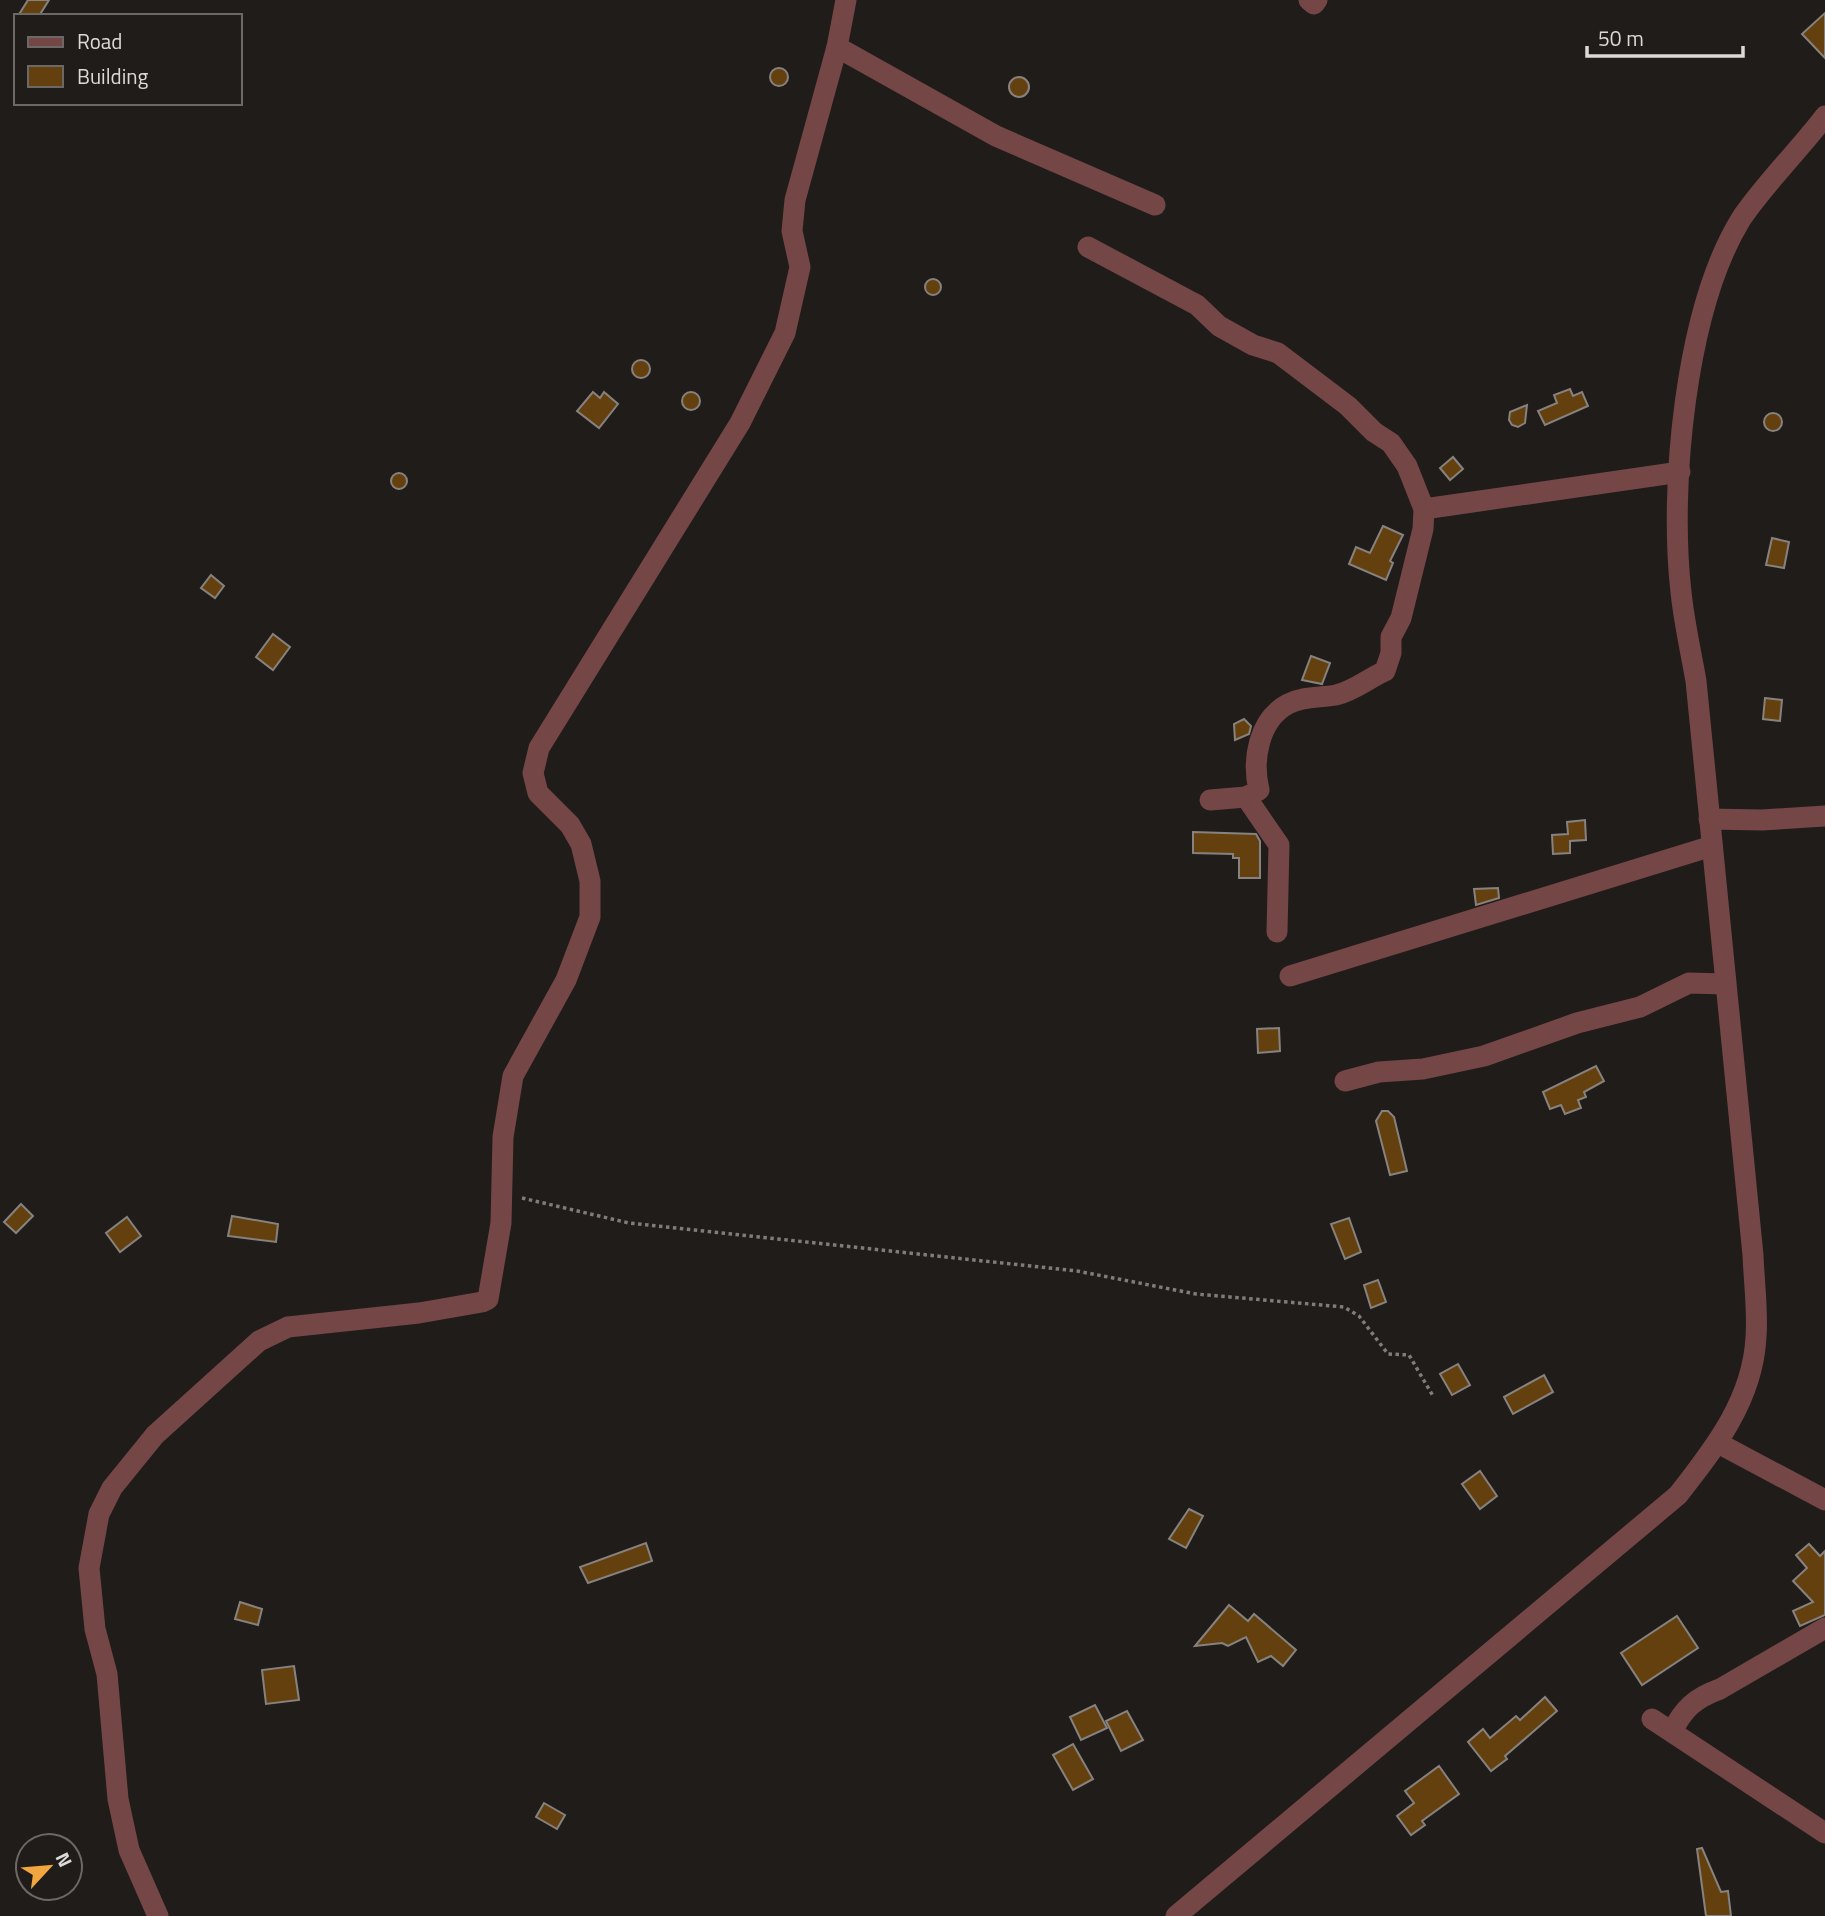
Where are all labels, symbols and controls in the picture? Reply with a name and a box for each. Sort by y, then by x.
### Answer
legend [14,14,242,105]
scale bar [1587,14,1743,58]
text: 50 m [1598,22,1644,54]
text: Road [77,25,122,57]
text: Building [77,60,149,92]
north arrow [14,1832,84,1902]
text: N [49,1847,81,1872]

